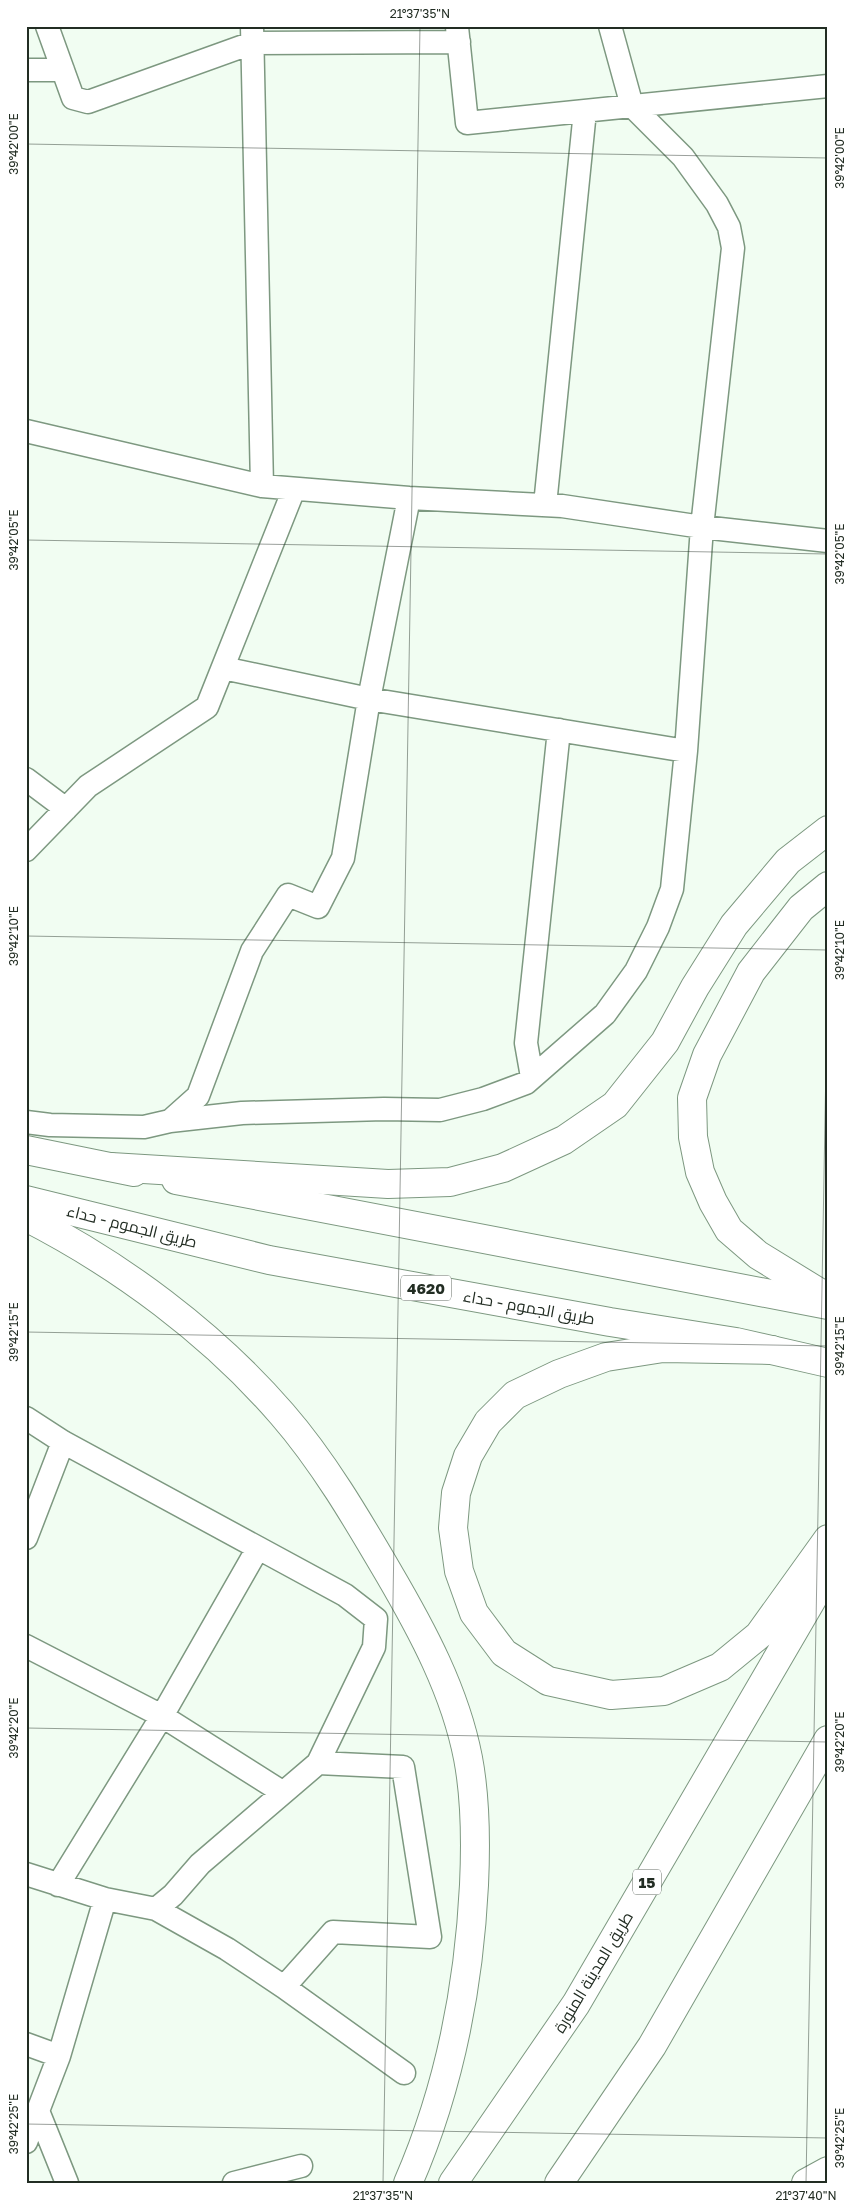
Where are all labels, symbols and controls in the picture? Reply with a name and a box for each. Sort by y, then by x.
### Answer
text: 21°37'35"N [390,6,450,21]
text: 39°42'00"E [6,113,21,175]
text: 39°42'00"E [832,127,847,189]
text: 39°42'05"E [6,509,21,571]
text: 39°42'05"E [832,523,847,585]
text: 39°42'10"E [6,906,21,966]
text: 39°42'10"E [832,920,847,980]
street label: طريق الجموم - حداء [64,1200,199,1254]
road number: 4620 [401,1276,451,1300]
street label: طريق الجموم - حداء [461,1286,596,1330]
text: 39°42'15"E [6,1302,21,1362]
text: 39°42'15"E [832,1316,847,1376]
text: 39°42'20"E [6,1697,21,1759]
text: 39°42'20"E [832,1711,847,1773]
road number: 15 [633,1870,661,1894]
street label: طريق المدينة المنورة [549,1908,638,2037]
text: 39°42'25"E [6,2094,21,2154]
text: 39°42'25"E [832,2108,847,2168]
text: 21°37'35"N [353,2188,413,2203]
text: 21°37'40"N [775,2188,837,2203]

